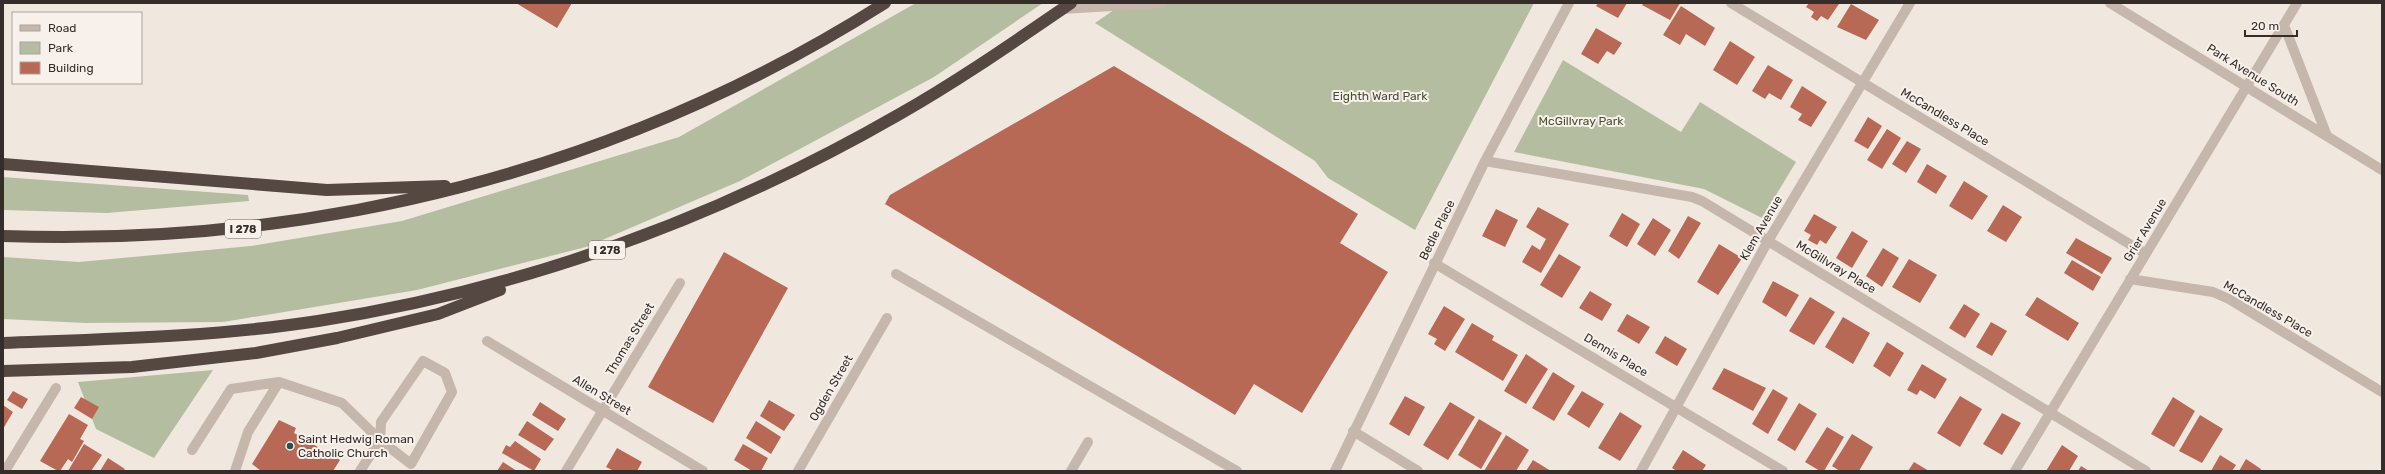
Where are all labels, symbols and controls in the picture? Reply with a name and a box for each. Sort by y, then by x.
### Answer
legend [12,12,142,84]
scale bar [2245,12,2297,38]
text: 20 m [2251,19,2279,33]
text: Road [48,21,76,35]
text: Park [48,41,74,55]
street label: Park Avenue South [2204,41,2302,109]
text: Building [48,61,94,75]
street label: McCandless Place [1898,85,1992,149]
park label: Eighth Ward Park [1333,89,1428,103]
park label: McGillvray Park [1539,114,1624,128]
street label: Klem Avenue [1737,193,1785,263]
street label: Grier Avenue [2121,196,2170,264]
street label: Bedle Place [1416,197,1458,262]
road number: I 278 [225,220,261,238]
street label: McGillvray Place [1794,238,1879,296]
road number: I 278 [589,241,625,259]
street label: McCandless Place [2221,278,2315,340]
street label: Thomas Street [603,300,657,378]
street label: Dennis Place [1581,330,1651,380]
street label: Ogden Street [806,352,856,424]
street label: Allen Street [570,372,634,418]
place label: Saint Hedwig Roman Catholic Church [298,432,414,460]
marker: Saint Hedwig Roman Catholic Church [285,441,295,451]

